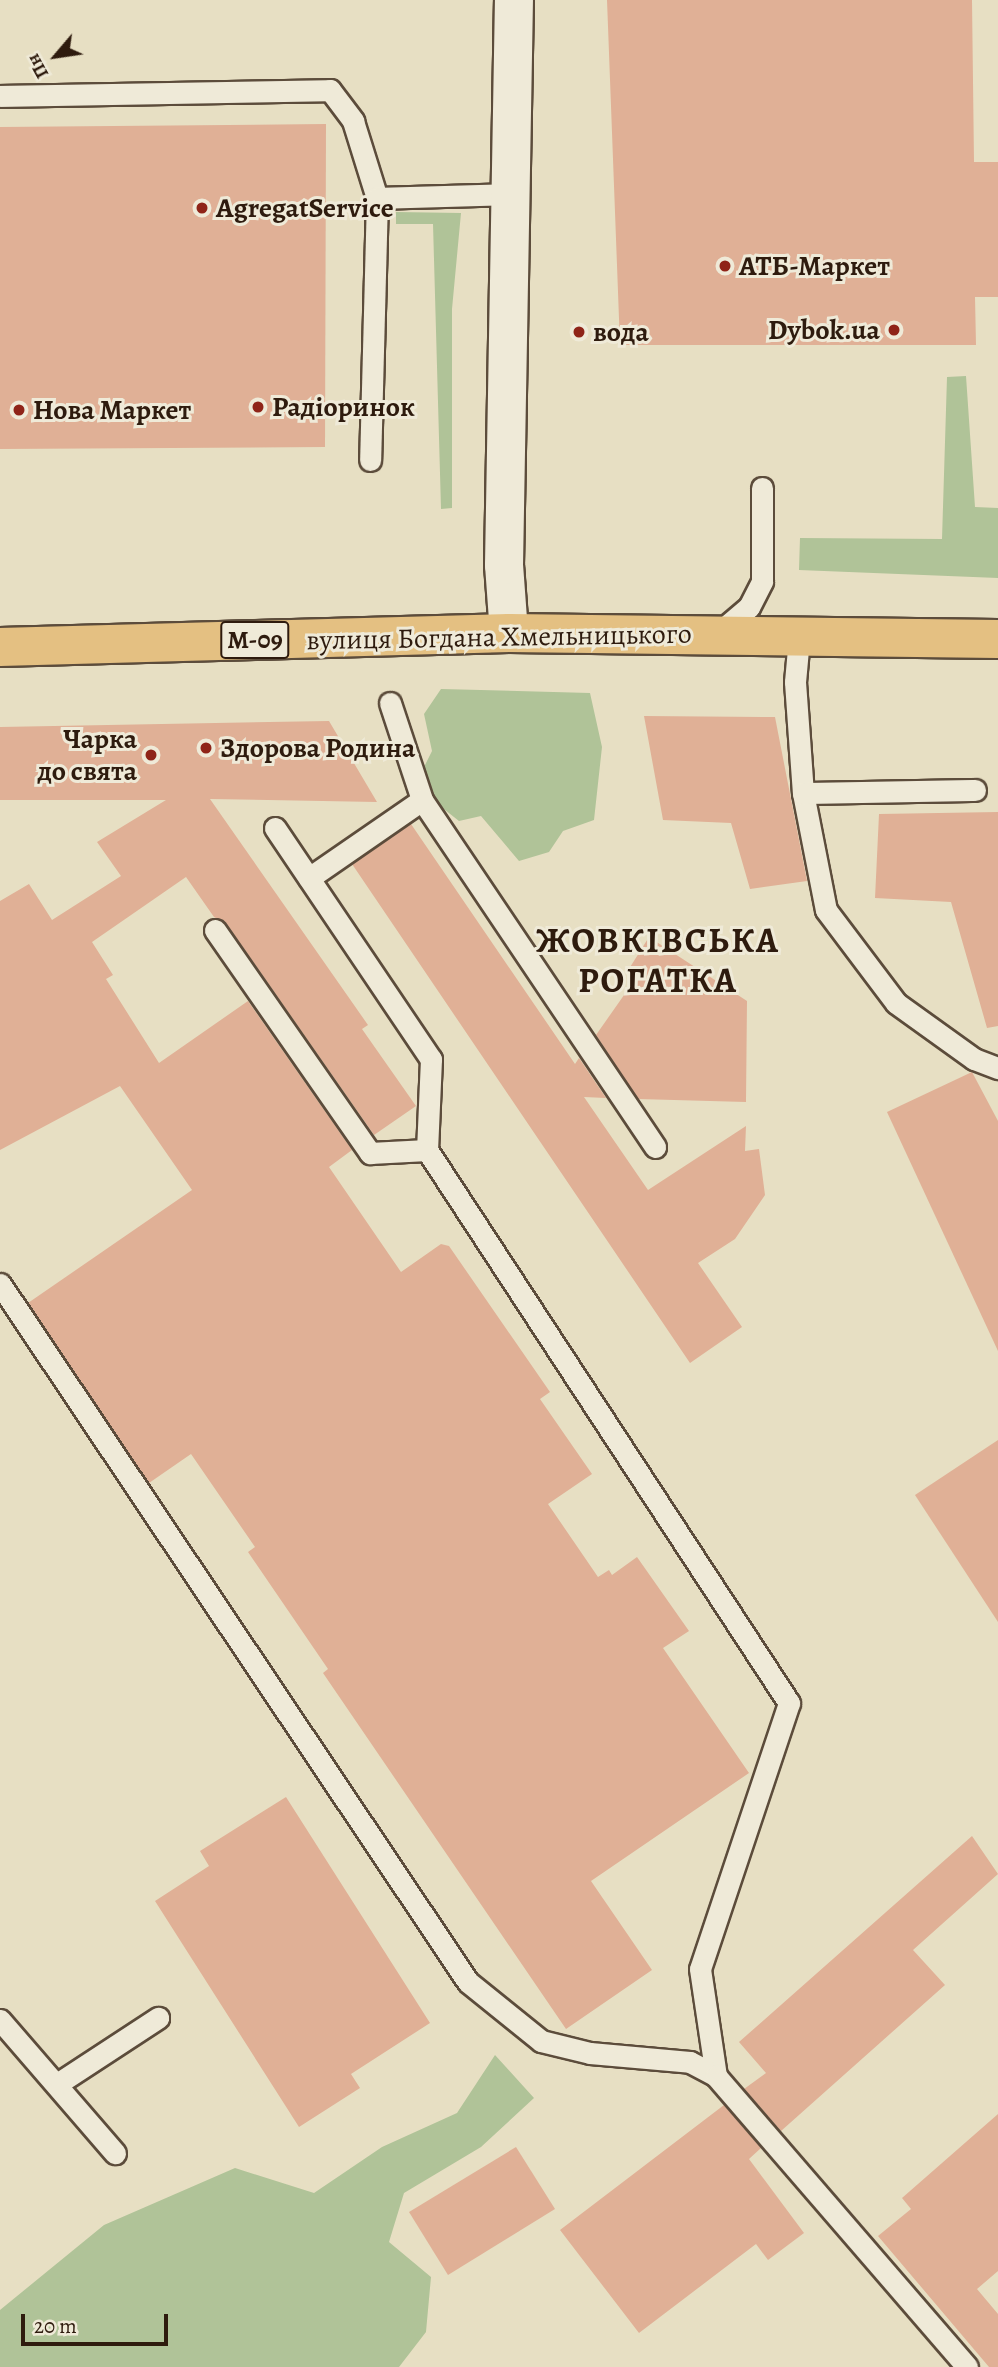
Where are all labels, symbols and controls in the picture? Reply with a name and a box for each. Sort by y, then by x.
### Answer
north arrow [21,21,91,91]
text: Пн [20,49,55,83]
place label: AgregatService [216,191,394,225]
marker: AgregatService [194,200,210,216]
place label: АТБ-Маркет [739,249,890,283]
marker: АТБ-Маркет [717,258,733,274]
place label: Dybok.ua [768,313,880,347]
place label: вода [593,315,649,349]
marker: Dybok.ua [886,322,902,338]
marker: вода [571,324,587,340]
place label: Радіоринок [272,390,415,424]
place label: Нова Маркет [33,393,191,427]
marker: Радіоринок [250,399,266,415]
marker: Нова Маркет [11,402,27,418]
street label: вулиця Богдана Хмельницького [306,617,692,657]
road number: М-09 [220,618,290,662]
place label: Чарка до свята [37,722,137,788]
place label: Здорова Родина [220,731,415,765]
marker: Здорова Родина [198,740,214,756]
marker: Чарка до свята [143,747,159,763]
district label: ЖОВКІВСЬКА РОГАТКА [537,919,779,1001]
scale bar [24,2300,172,2344]
text: 20 m [34,2312,77,2340]

